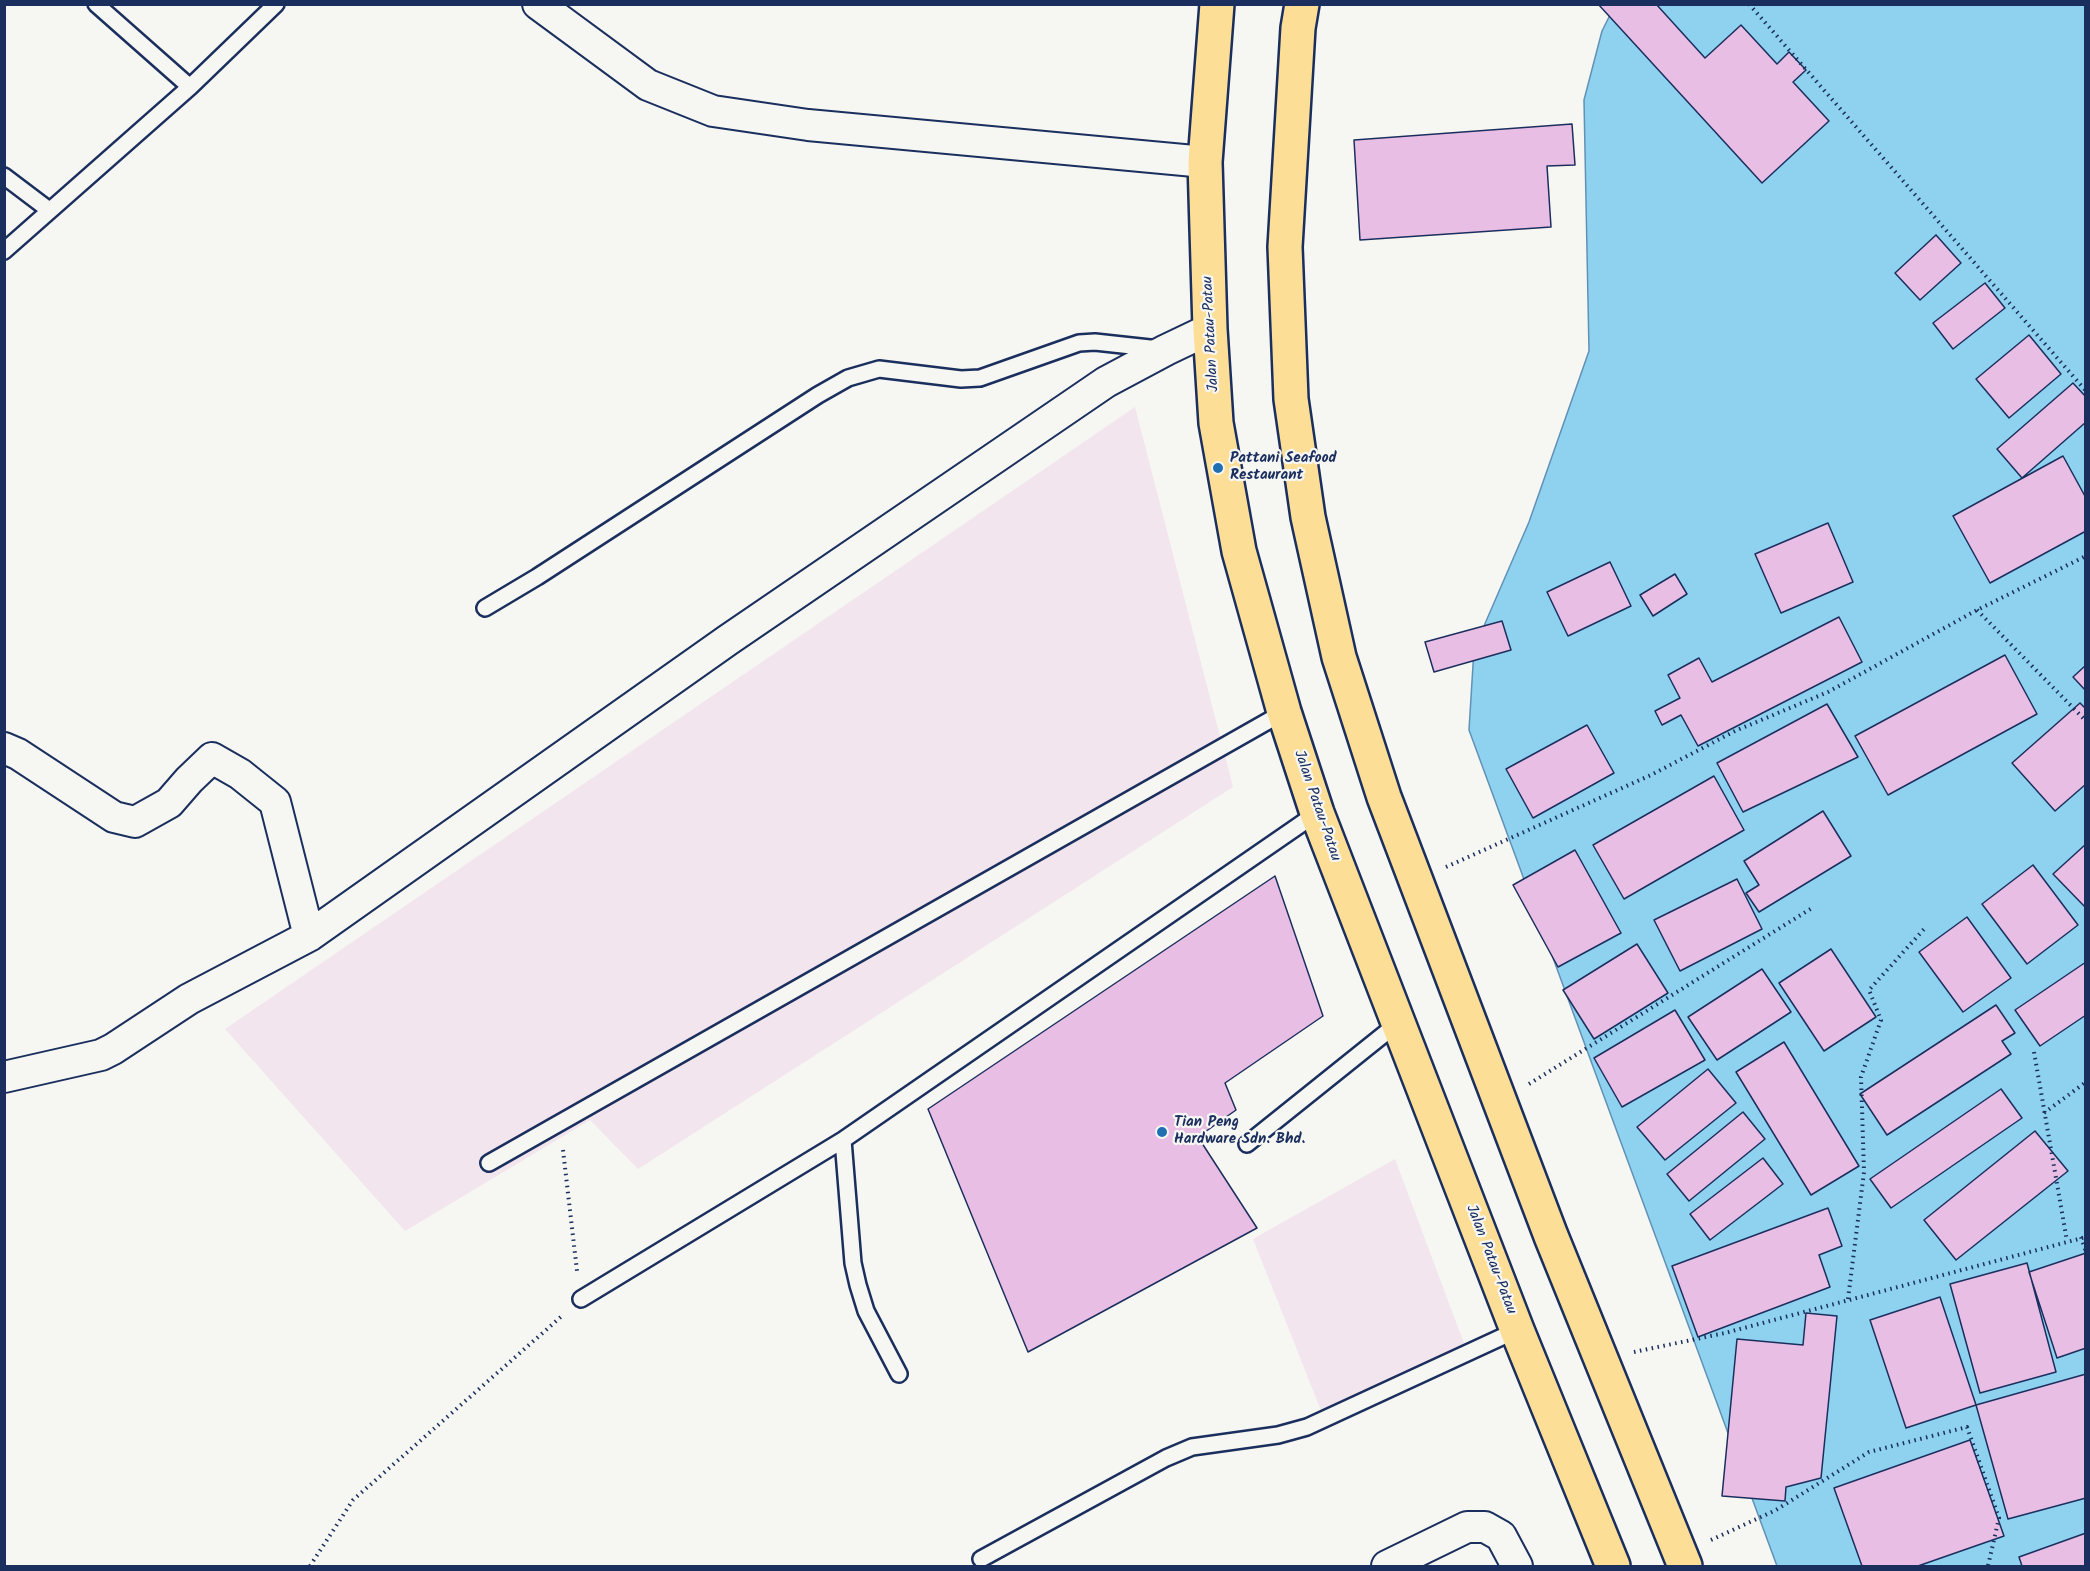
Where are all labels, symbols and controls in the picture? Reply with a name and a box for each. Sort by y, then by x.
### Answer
street label: Jalan Patau-Patau [1200,276,1224,392]
place label: Pattani Seafood Restaurant [1230,450,1337,485]
marker: Pattani Seafood Restaurant [1211,461,1225,475]
street label: Jalan Patau-Patau [1289,748,1343,864]
place label: Tian Peng Hardware Sdn. Bhd. [1174,1114,1305,1149]
marker: Tian Peng Hardware Sdn. Bhd. [1155,1125,1169,1139]
street label: Jalan Patau-Patau [1461,1203,1519,1317]

